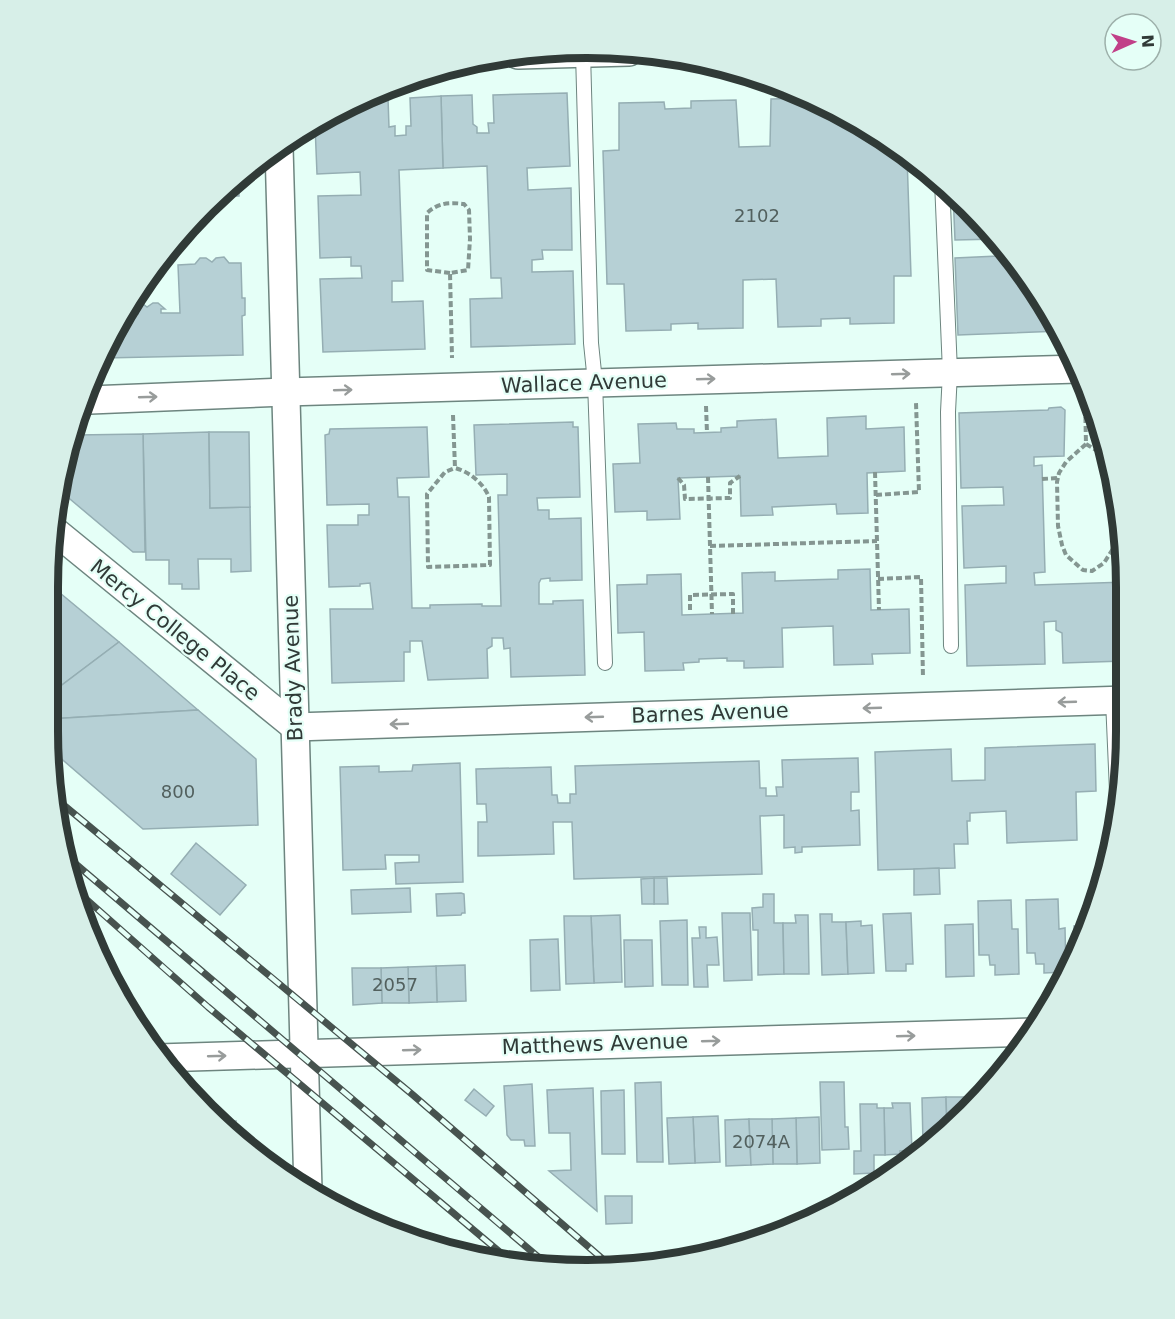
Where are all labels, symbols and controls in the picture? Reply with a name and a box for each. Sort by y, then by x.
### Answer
north arrow [1103,12,1163,72]
text: N [1138,34,1157,48]
house number: 2102 [734,205,780,226]
street label: Wallace Avenue [501,368,667,398]
one-way arrow [890,368,910,379]
one-way arrow [695,374,715,385]
one-way arrow [332,384,352,396]
one-way arrow [137,392,157,403]
street label: Mercy College Place [86,554,264,706]
street label: Brady Avenue [278,594,308,742]
one-way arrow [1058,696,1078,707]
street label: Barnes Avenue [631,698,789,728]
one-way arrow [863,702,883,714]
one-way arrow [584,712,604,723]
one-way arrow [389,718,409,729]
house number: 800 [161,781,195,802]
house number: 2057 [372,974,418,995]
street label: Matthews Avenue [501,1029,689,1059]
one-way arrow [896,1030,916,1041]
one-way arrow [701,1035,721,1047]
one-way arrow [401,1044,421,1055]
one-way arrow [206,1050,226,1061]
house number: 2074A [732,1131,791,1152]

